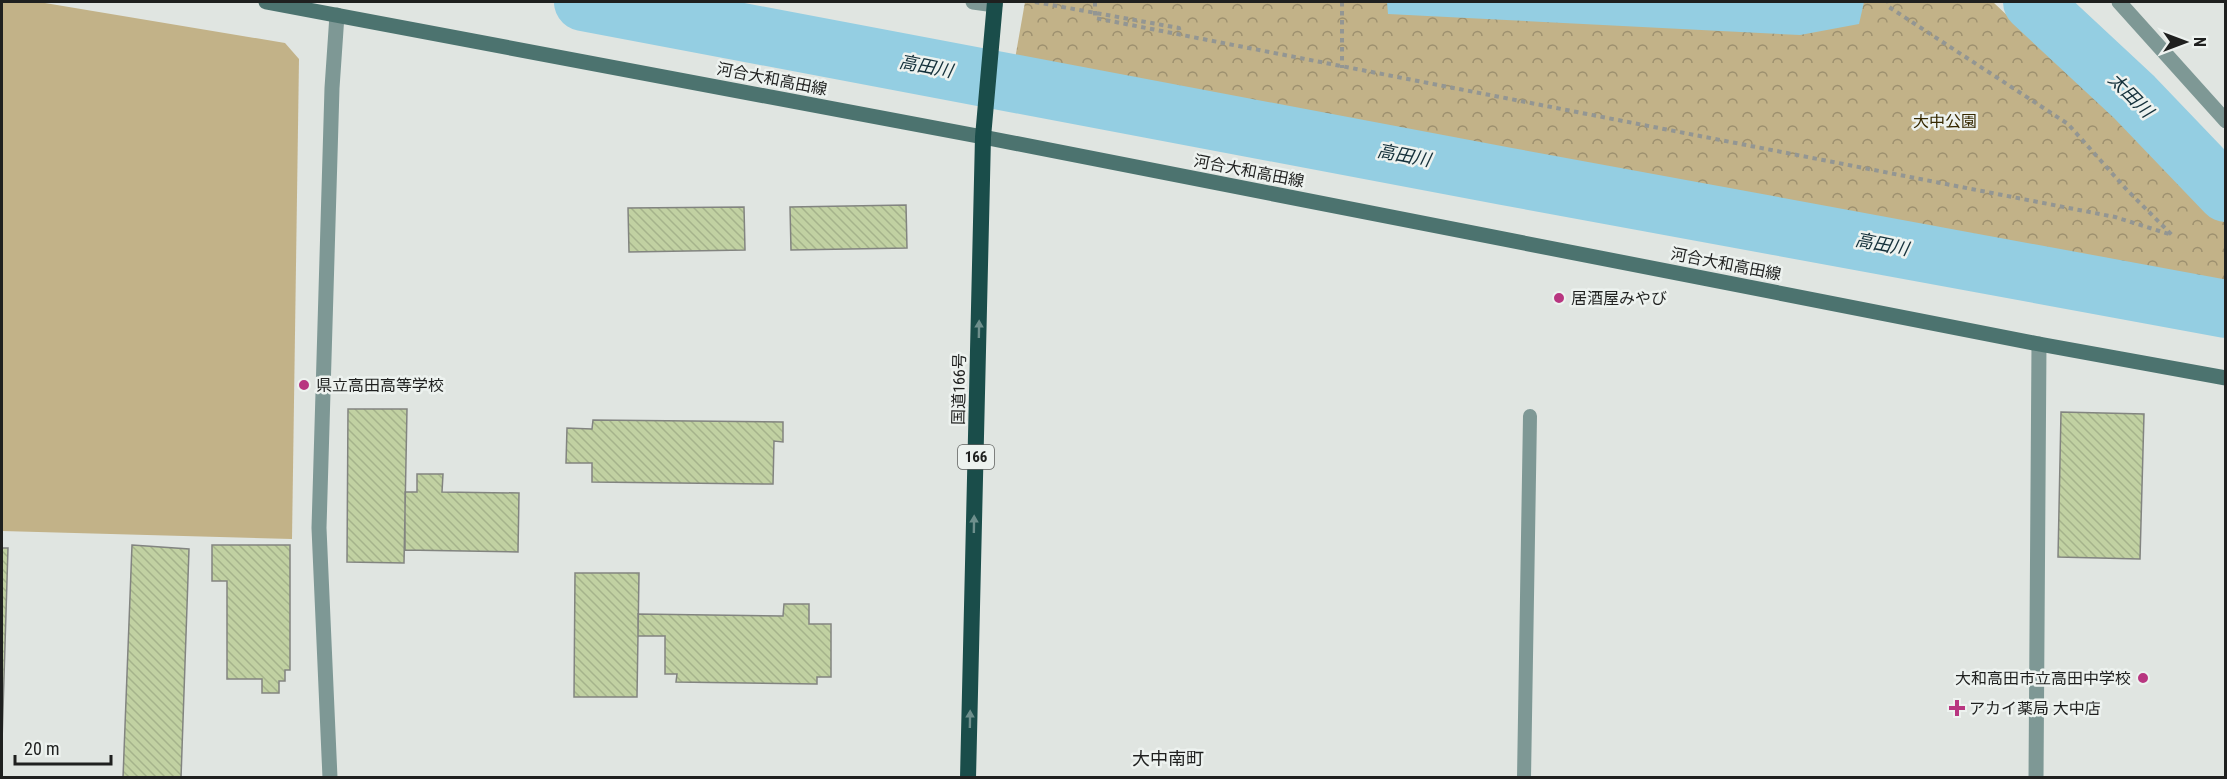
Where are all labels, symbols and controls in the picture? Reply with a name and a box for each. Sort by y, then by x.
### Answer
north arrow [2155,12,2215,72]
text: N [2190,37,2209,47]
water label: 高田川 [897,51,956,82]
street label: 河合大和高田線 [715,59,829,99]
water label: 太田川 [2104,68,2159,123]
park label: 大中公園 [1913,112,1977,131]
water label: 高田川 [1375,140,1434,171]
street label: 河合大和高田線 [1192,151,1306,191]
water label: 高田川 [1853,229,1912,260]
street label: 河合大和高田線 [1669,244,1783,284]
place label: 居酒屋みやび [1571,289,1667,308]
marker: 居酒屋みやび [1552,291,1566,305]
one-way arrow [974,320,984,339]
street label: 国道166号 [949,353,969,425]
place label: 県立高田高等学校 [316,376,444,395]
marker: 県立高田高等学校 [297,378,311,392]
road number: 166 [958,445,994,469]
one-way arrow [970,515,979,534]
place label: 大和高田市立高田中学校 [1955,669,2131,688]
marker: 大和高田市立高田中学校 [2136,671,2150,685]
place label: アカイ薬局 大中店 [1969,699,2101,718]
marker: アカイ薬局 大中店 [1950,701,1964,715]
one-way arrow [965,710,974,729]
scale bar [15,728,111,766]
text: 20 m [24,738,59,759]
district label: 大中南町 [1132,748,1204,769]

